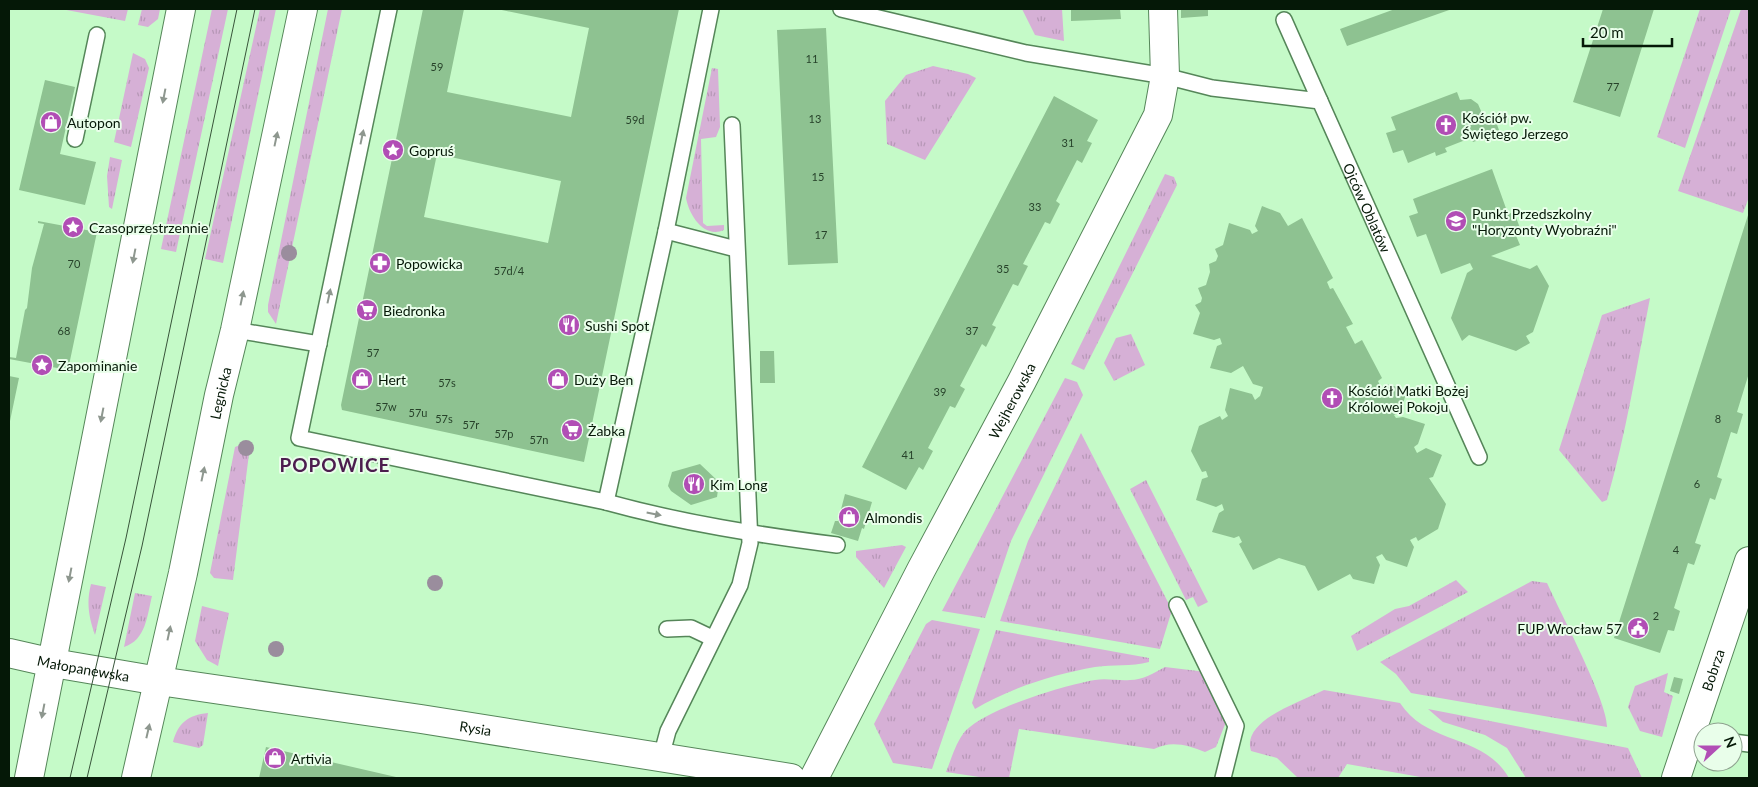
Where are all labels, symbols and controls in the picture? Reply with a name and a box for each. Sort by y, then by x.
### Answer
scale bar [1583,15,1672,47]
text: 20 m [1590,23,1624,41]
house number: 11 [806,52,818,65]
house number: 59 [431,60,443,73]
house number: 77 [1607,80,1619,93]
one-way arrow [160,89,168,105]
place label: Kościół pw. Świętego Jerzego [1462,109,1569,142]
shop icon: Autopon [39,110,63,134]
house number: 13 [809,112,821,125]
house number: 59d [626,113,644,126]
church icon: Kościół pw. Świętego Jerzego [1434,113,1458,137]
place label: Autopon [67,114,121,131]
one-way arrow [358,129,366,145]
one-way arrow [272,131,280,147]
house number: 31 [1062,136,1074,149]
place icon: Gopruś [381,138,405,162]
place label: Gopruś [409,142,454,159]
street label: Ojców Oblatów [1340,160,1395,255]
house number: 15 [812,170,824,183]
house number: 33 [1029,200,1041,213]
place label: Punkt Przedszkolny "Horyzonty Wyobraźni" [1472,205,1617,238]
school or university icon: Punkt Przedszkolny "Horyzonty Wyobraźni" [1444,209,1468,233]
place icon: Czasoprzestrzennie [61,215,85,239]
place label: Czasoprzestrzennie [89,219,208,236]
house number: 17 [815,228,827,241]
one-way arrow [129,248,137,264]
pharmacy icon: Popowicka [368,251,392,275]
place label: Popowicka [396,255,463,272]
house number: 70 [68,257,81,270]
house number: 35 [997,262,1009,275]
house number: 57d/4 [494,264,525,277]
one-way arrow [325,288,333,304]
one-way arrow [238,291,246,306]
supermarket icon: Biedronka [355,298,379,322]
place label: Biedronka [383,302,445,319]
restaurant icon: Sushi Spot [557,313,581,337]
place label: Sushi Spot [585,317,649,334]
house number: 68 [58,324,70,337]
house number: 37 [966,324,978,337]
house number: 57 [367,346,379,359]
place icon: Zapominanie [30,353,54,377]
place label: Zapominanie [58,357,137,374]
street label: Wejherowska [984,360,1038,441]
street label: Legnicka [206,365,234,421]
shop icon: Hert [350,367,374,391]
shop icon: Duży Ben [546,367,570,391]
place label: Hert [378,371,406,388]
place label: Duży Ben [574,371,633,388]
house number: 57s [438,376,456,389]
place label: Kościół Matki Bożej Królowej Pokoju [1348,382,1469,415]
house number: 39 [934,385,946,398]
church icon: Kościół Matki Bożej Królowej Pokoju [1320,386,1344,410]
house number: 57w [375,400,397,413]
house number: 57u [409,406,427,419]
one-way arrow [97,408,105,424]
house number: 57s [435,412,453,425]
house number: 8 [1715,412,1721,425]
house number: 57r [463,418,479,431]
supermarket icon: Żabka [560,418,584,442]
place label: Żabka [588,422,625,439]
house number: 57p [495,427,513,440]
house number: 57n [530,433,548,446]
house number: 41 [902,448,914,461]
district label: POPOWICE [279,453,391,476]
one-way arrow [199,466,207,482]
restaurant icon: Kim Long [682,472,706,496]
place label: Kim Long [710,476,767,493]
house number: 6 [1694,477,1700,490]
shop icon: Almondis [837,505,861,529]
place label: Almondis [865,509,922,526]
one-way arrow [646,511,662,519]
house number: 4 [1673,543,1680,556]
one-way arrow [65,567,73,583]
house number: 2 [1653,609,1659,622]
public building icon: FUP Wrocław 57 [1626,616,1650,640]
place label: FUP Wrocław 57 [1517,620,1622,637]
one-way arrow [165,625,173,640]
street label: Bobrza [1697,647,1727,693]
street label: Małopanewska [36,651,131,684]
one-way arrow [39,703,47,719]
street label: Rysia [458,717,493,739]
north arrow [1693,722,1743,772]
one-way arrow [144,723,152,738]
text: N [1721,734,1740,750]
shop icon: Artivia [263,746,287,770]
place label: Artivia [291,750,332,767]

